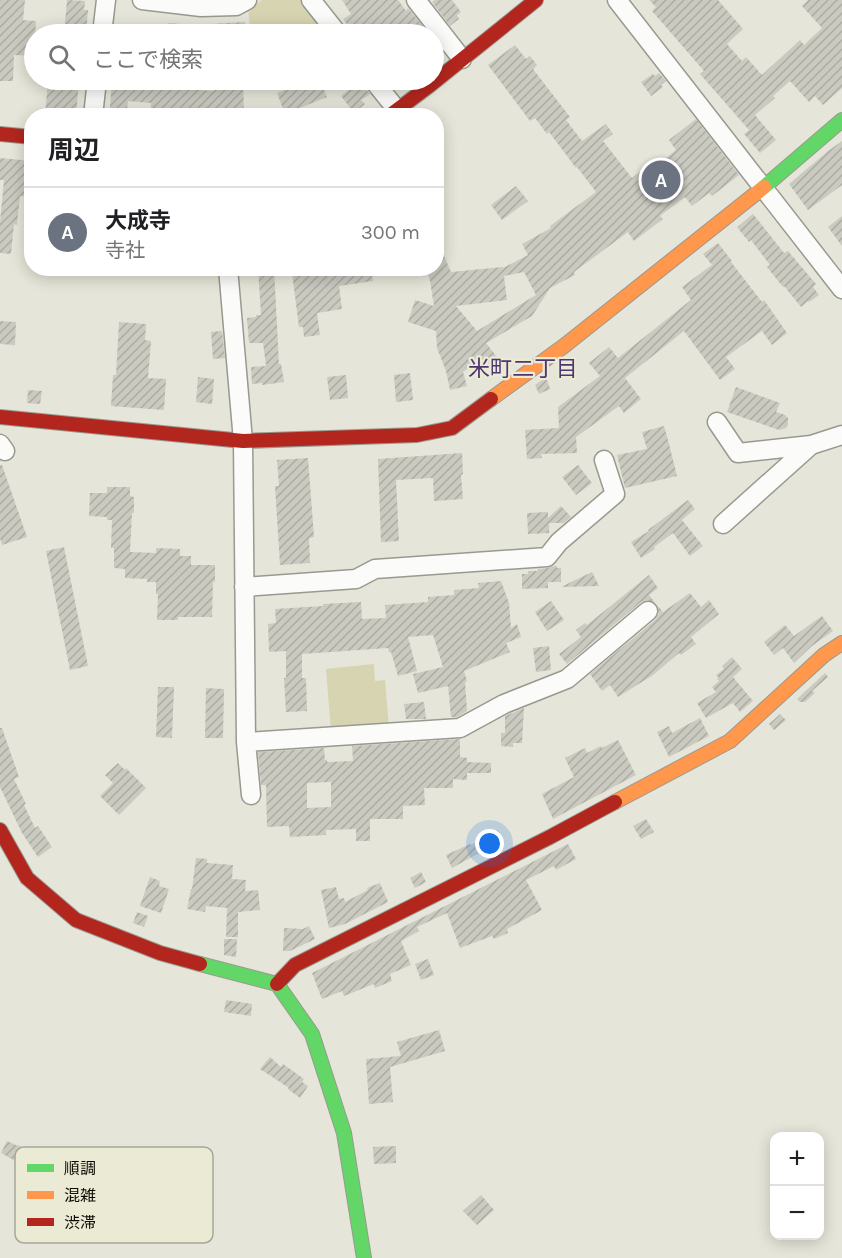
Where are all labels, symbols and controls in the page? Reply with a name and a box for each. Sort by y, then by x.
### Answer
search box [24,24,444,90]
icon: search [45,41,78,74]
text: ここで検索 [93,47,203,73]
text: 周辺 [48,135,100,166]
pin: A [642,158,680,202]
text: 大成寺 [105,208,171,234]
text: A [61,221,74,244]
text: 300 m [361,221,420,244]
text: 寺社 [105,239,145,262]
district label: 米町二丁目 [468,356,578,382]
your location [475,829,504,858]
map controls [770,1132,824,1240]
button: + [770,1132,824,1186]
legend [15,1147,213,1243]
text: 順調 [64,1159,96,1178]
text: 混雑 [64,1186,96,1205]
button: − [770,1186,824,1240]
text: 渋滞 [64,1213,96,1232]

